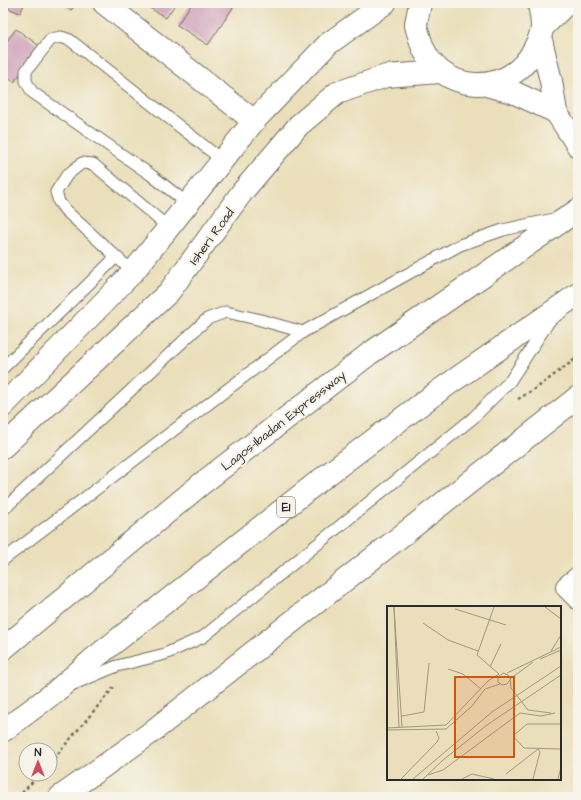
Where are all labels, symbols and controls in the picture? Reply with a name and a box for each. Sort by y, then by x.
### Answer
street label: Isheri Road [185,204,239,269]
street label: Lagos-Ibadan Expressway [218,366,350,476]
road number: E1 [277,497,295,517]
inset map [387,606,561,780]
north arrow [18,742,58,782]
text: N [35,745,42,760]

